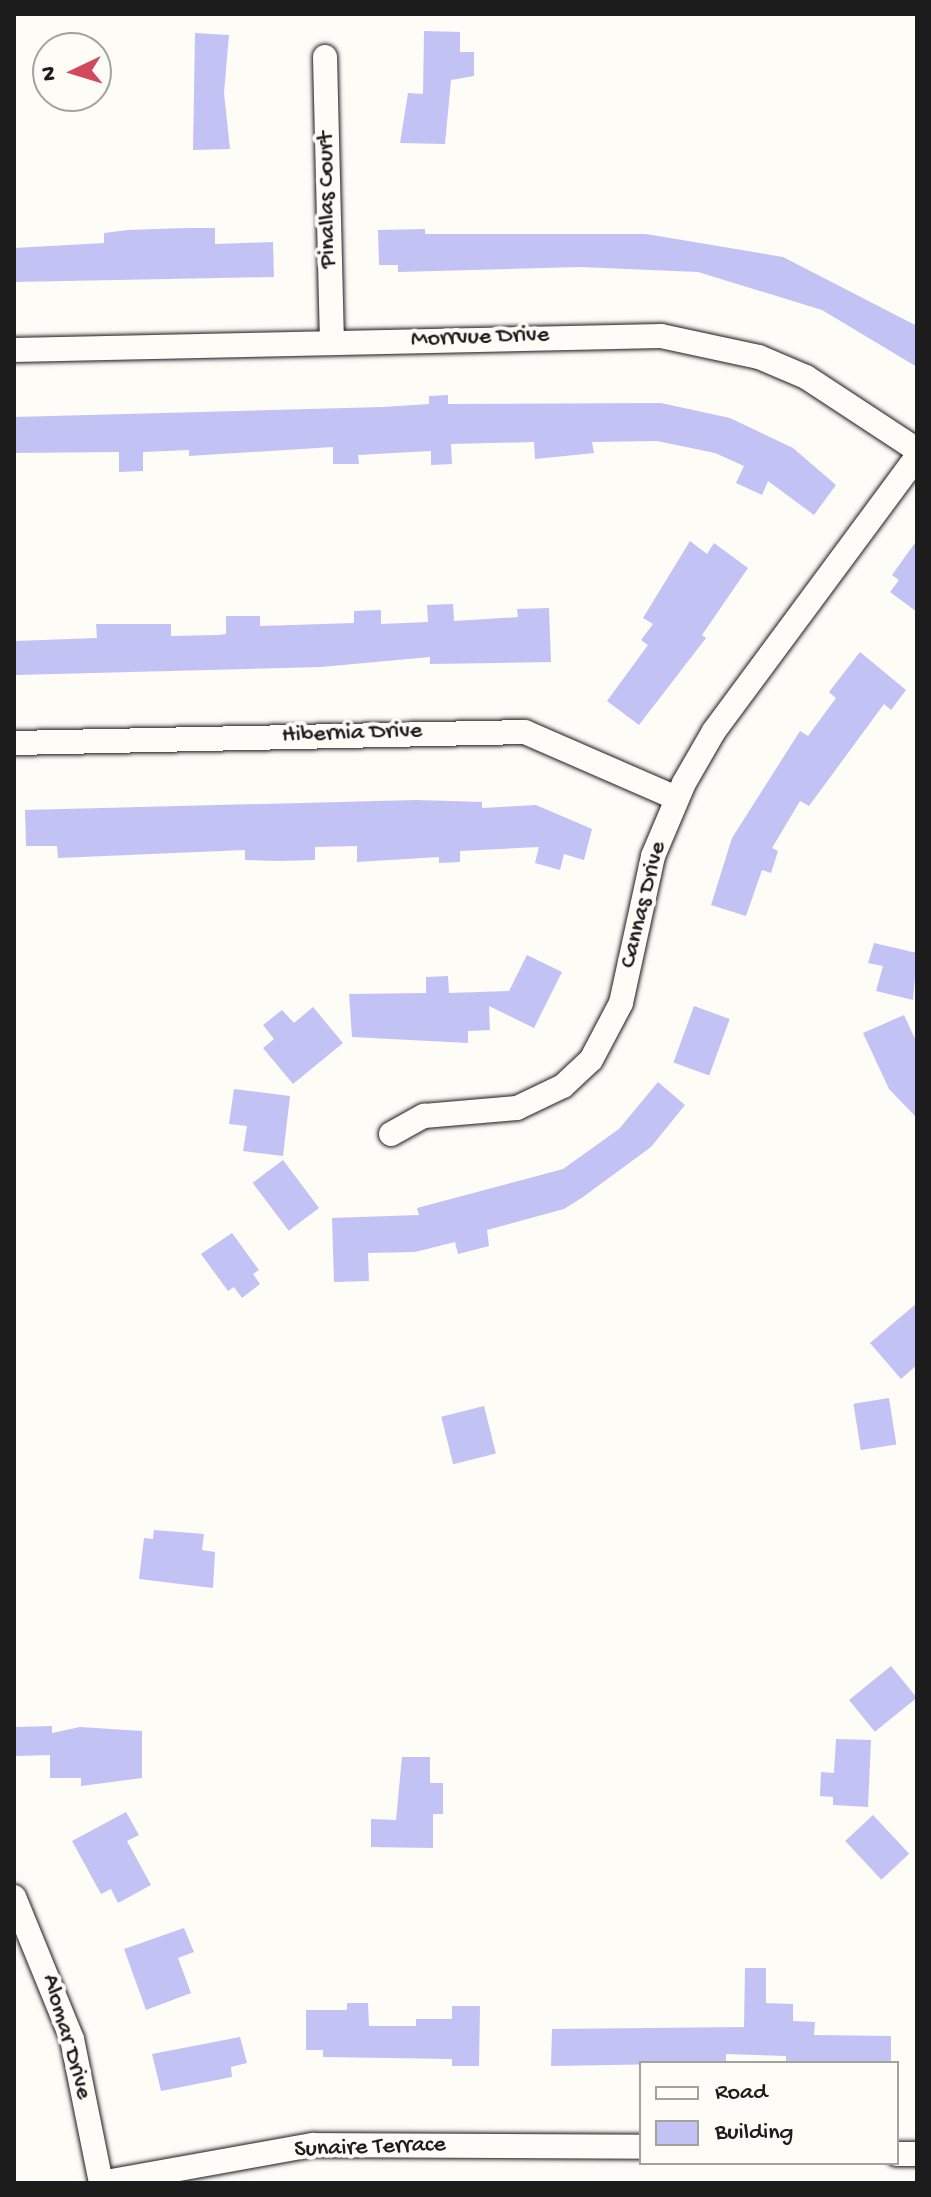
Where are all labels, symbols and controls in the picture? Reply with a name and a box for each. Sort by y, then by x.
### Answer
north arrow [32,32,112,112]
text: N [37,65,64,82]
street label: Pinallas Court [312,131,344,269]
street label: Morrvue Drive [410,321,550,355]
street label: Hibernia Drive [281,717,423,751]
street label: Cannas Drive [614,839,674,971]
street label: Alomar Drive [34,1971,98,2103]
legend [639,2061,899,2165]
text: Road [715,2079,767,2108]
text: Building [715,2119,793,2148]
street label: Sunaire Terrace [294,2131,446,2165]

